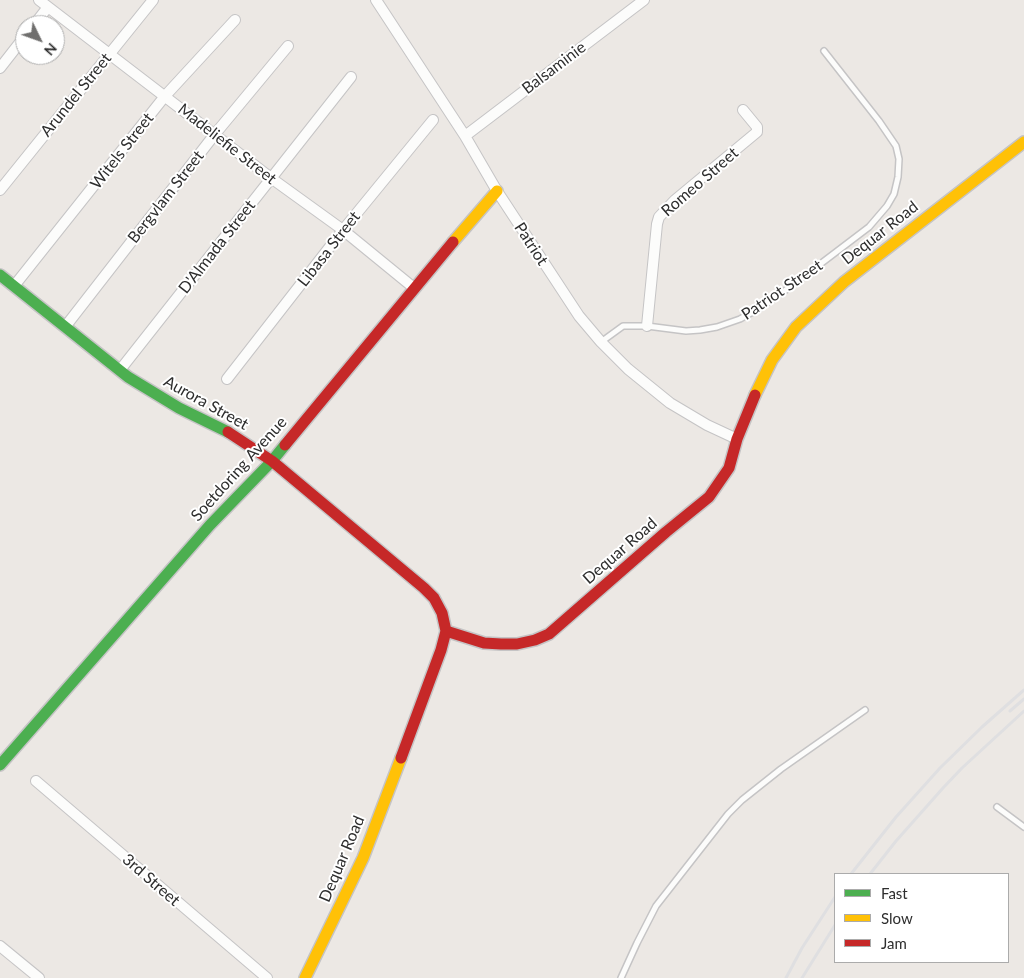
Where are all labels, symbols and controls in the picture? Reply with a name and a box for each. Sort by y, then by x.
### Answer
north arrow [15,15,65,65]
street label: Balsaminie [518,38,590,98]
text: N [41,40,61,59]
street label: Arundel Street [36,49,116,141]
street label: Madeliefie Street [174,100,280,188]
street label: Witels Street [86,109,158,193]
street label: Romeo Street [658,143,742,221]
street label: Bergvlam Street [124,147,208,247]
street label: D'Almada Street [175,196,259,298]
street label: Dequar Road [838,197,922,269]
street label: Libasa Street [294,208,364,290]
street label: Patriot [510,219,552,269]
street label: Patriot Street [738,256,826,324]
street label: Aurora Street [160,372,252,434]
street label: Soetdoring Avenue [187,413,291,525]
street label: Dequar Road [579,514,661,588]
street label: Dequar Road [315,813,369,905]
street label: 3rd Street [118,850,184,910]
legend [834,873,1009,963]
text: Fast [881,884,908,902]
text: Slow [881,909,913,927]
text: Jam [881,934,907,952]

